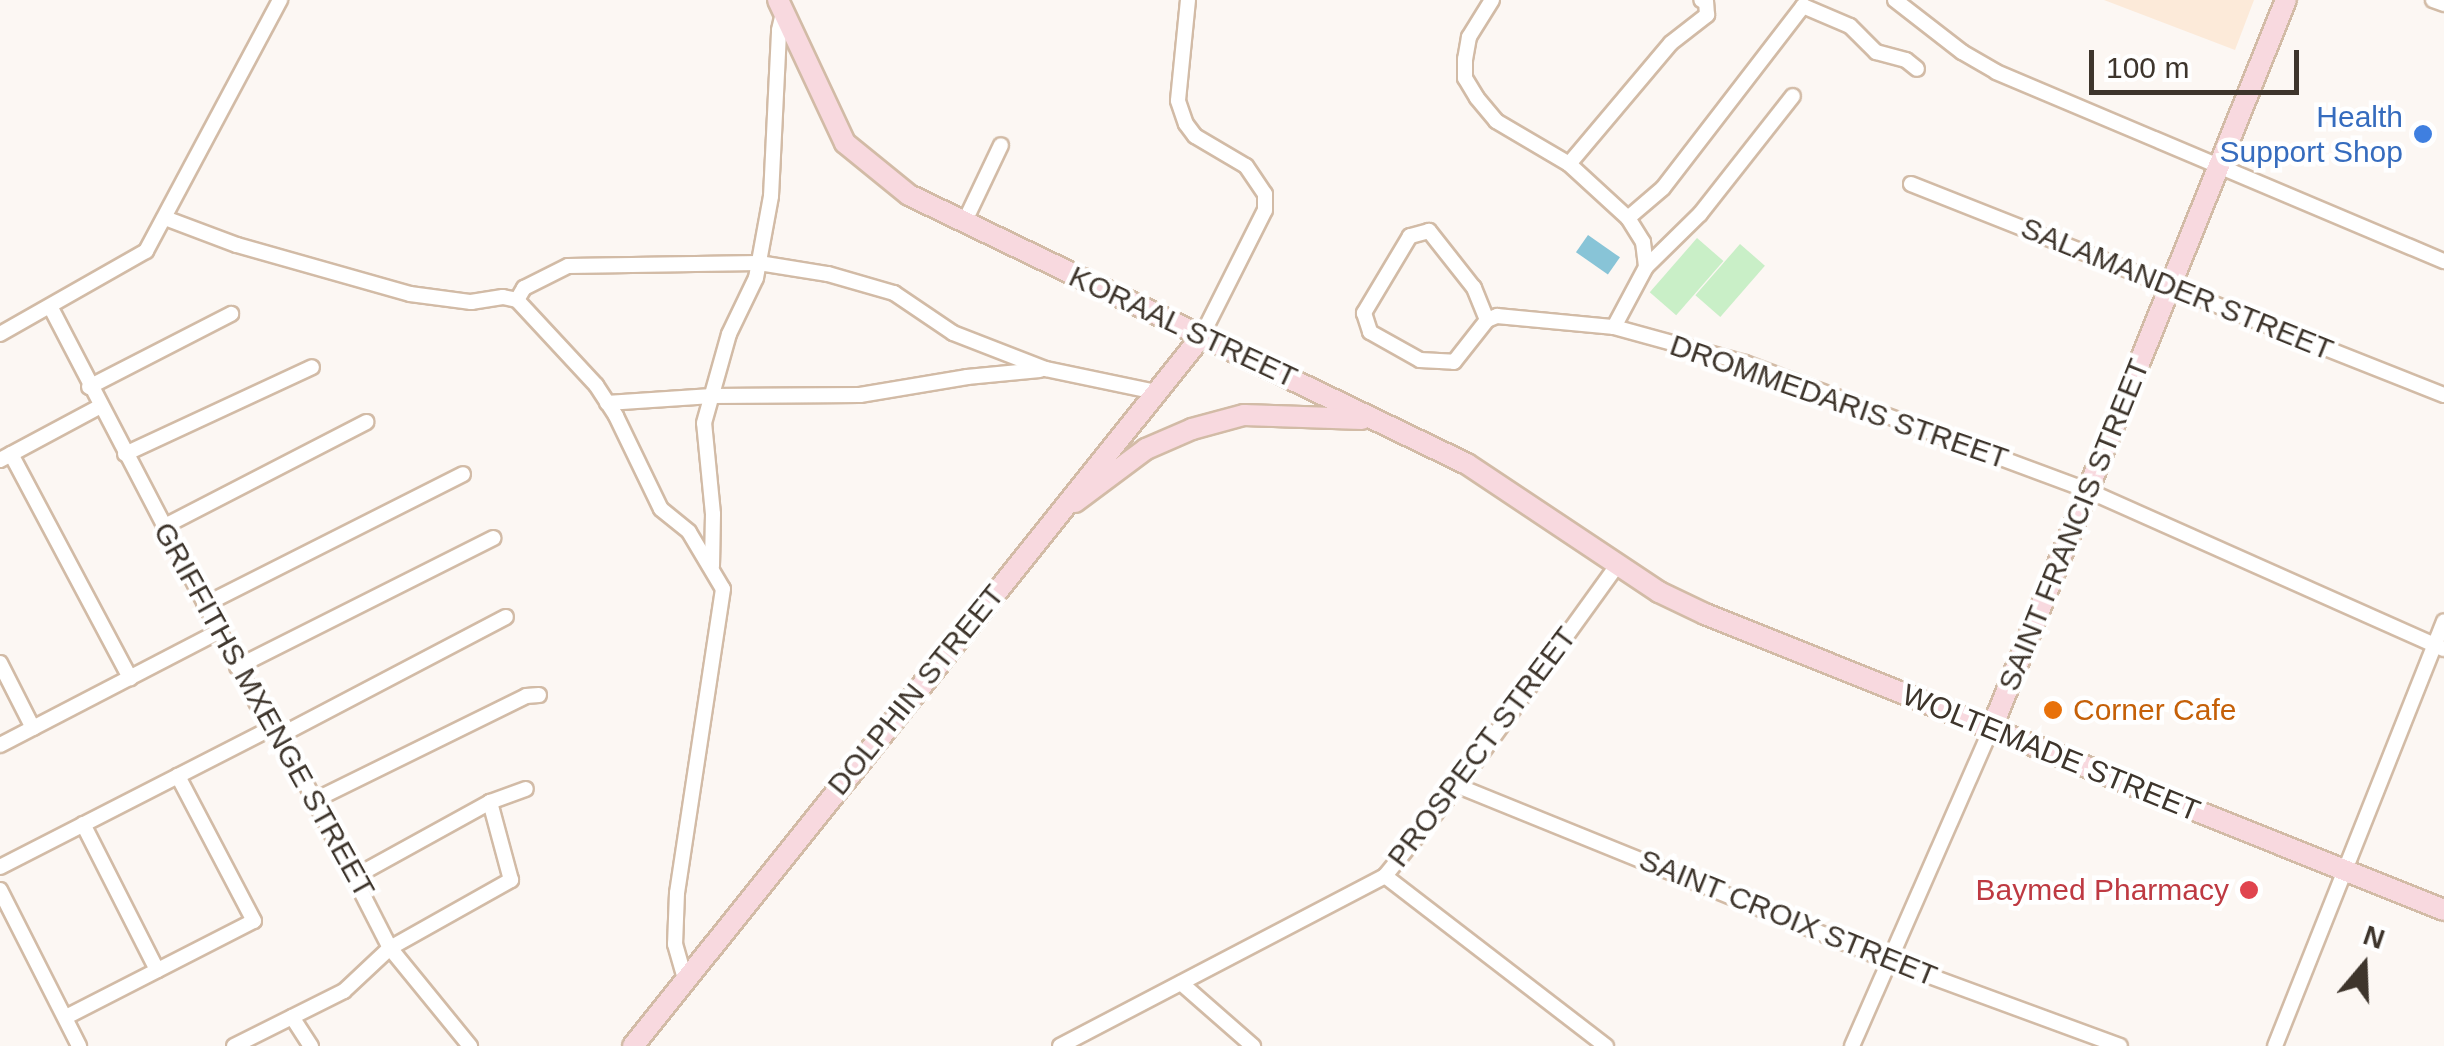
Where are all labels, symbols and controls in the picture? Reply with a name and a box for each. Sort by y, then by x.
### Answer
scale bar [2094,30,2304,92]
text: 100 m [2106,51,2189,84]
place label: Health Support Shop [2220,99,2403,170]
marker: Health Support Shop [2412,123,2434,145]
street label: SALAMANDER STREET [2016,210,2338,368]
street label: KORAAL STREET [1063,258,1303,396]
street label: DROMMEDARIS STREET [1665,327,2013,477]
street label: SAINT FRANCIS STREET [1991,354,2157,696]
street label: GRIFFITHS MXENGE STREET [146,516,382,904]
street label: DOLPHIN STREET [820,578,1012,802]
street label: PROSPECT STREET [1380,620,1584,874]
street label: WOLTEMADE STREET [1897,677,2205,829]
place label: Corner Cafe [2073,692,2236,728]
marker: Corner Cafe [2042,699,2064,721]
street label: SAINT CROIX STREET [1634,842,1942,994]
place label: Baymed Pharmacy [1976,872,2229,908]
marker: Baymed Pharmacy [2238,879,2260,901]
north arrow [2314,916,2414,1016]
text: N [2359,919,2389,955]

